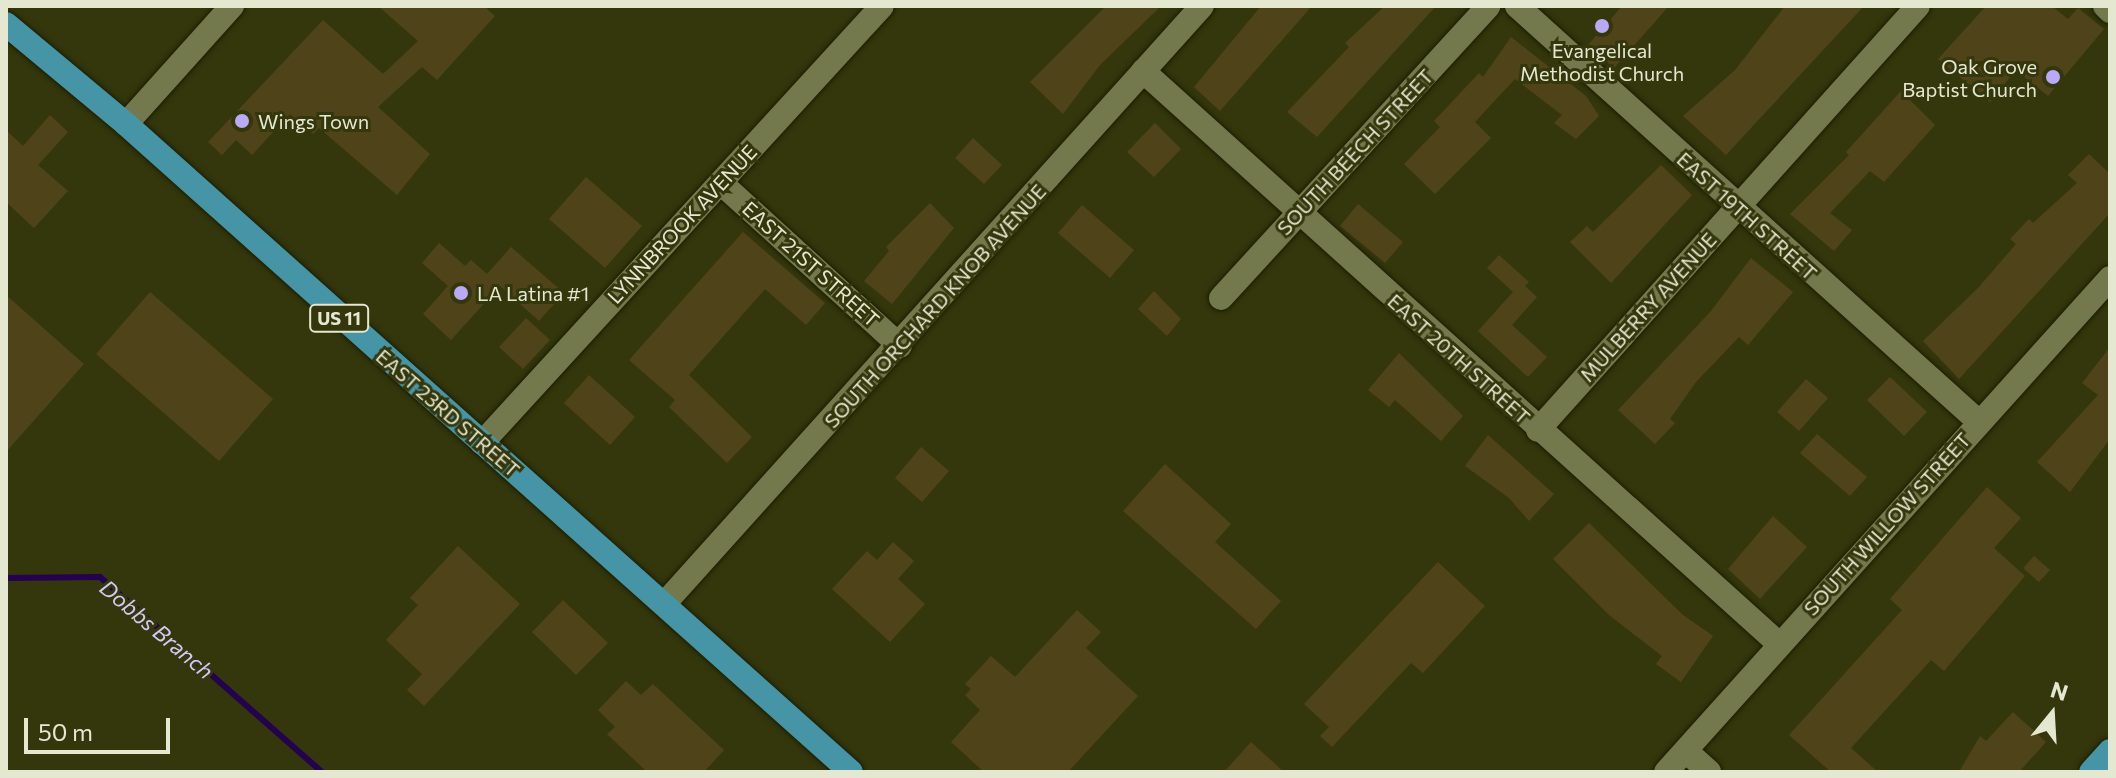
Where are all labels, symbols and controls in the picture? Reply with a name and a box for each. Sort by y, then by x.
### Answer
marker: Evangelical Methodist Church [1593,17,1611,35]
place label: Evangelical Methodist Church [1520,38,1684,85]
place label: Oak Grove Baptist Church [1902,54,2037,101]
street label: SOUTH BEECH STREET [1272,64,1438,240]
marker: Oak Grove Baptist Church [2044,68,2062,86]
place label: Wings Town [258,109,369,133]
marker: Wings Town [233,112,251,130]
street label: LYNNBROOK AVENUE [602,140,762,308]
street label: EAST 19TH STREET [1672,147,1822,285]
street label: SOUTH ORCHARD KNOB AVENUE [819,179,1051,433]
street label: EAST 21ST STREET [738,196,884,332]
street label: MULBERRY AVENUE [1575,227,1721,387]
place label: LA Latina #1 [477,281,589,305]
marker: LA Latina #1 [452,284,470,302]
street label: EAST 20TH STREET [1383,289,1535,429]
road number: US 11 [309,304,369,332]
street label: EAST 23RD STREET [371,344,525,482]
street label: SOUTH WILLOW STREET [1799,428,1975,620]
water label: Dobbs Branch [95,574,219,684]
north arrow [2012,674,2092,754]
text: N [2048,675,2072,706]
scale bar [28,702,174,752]
text: 50 m [38,717,93,746]

